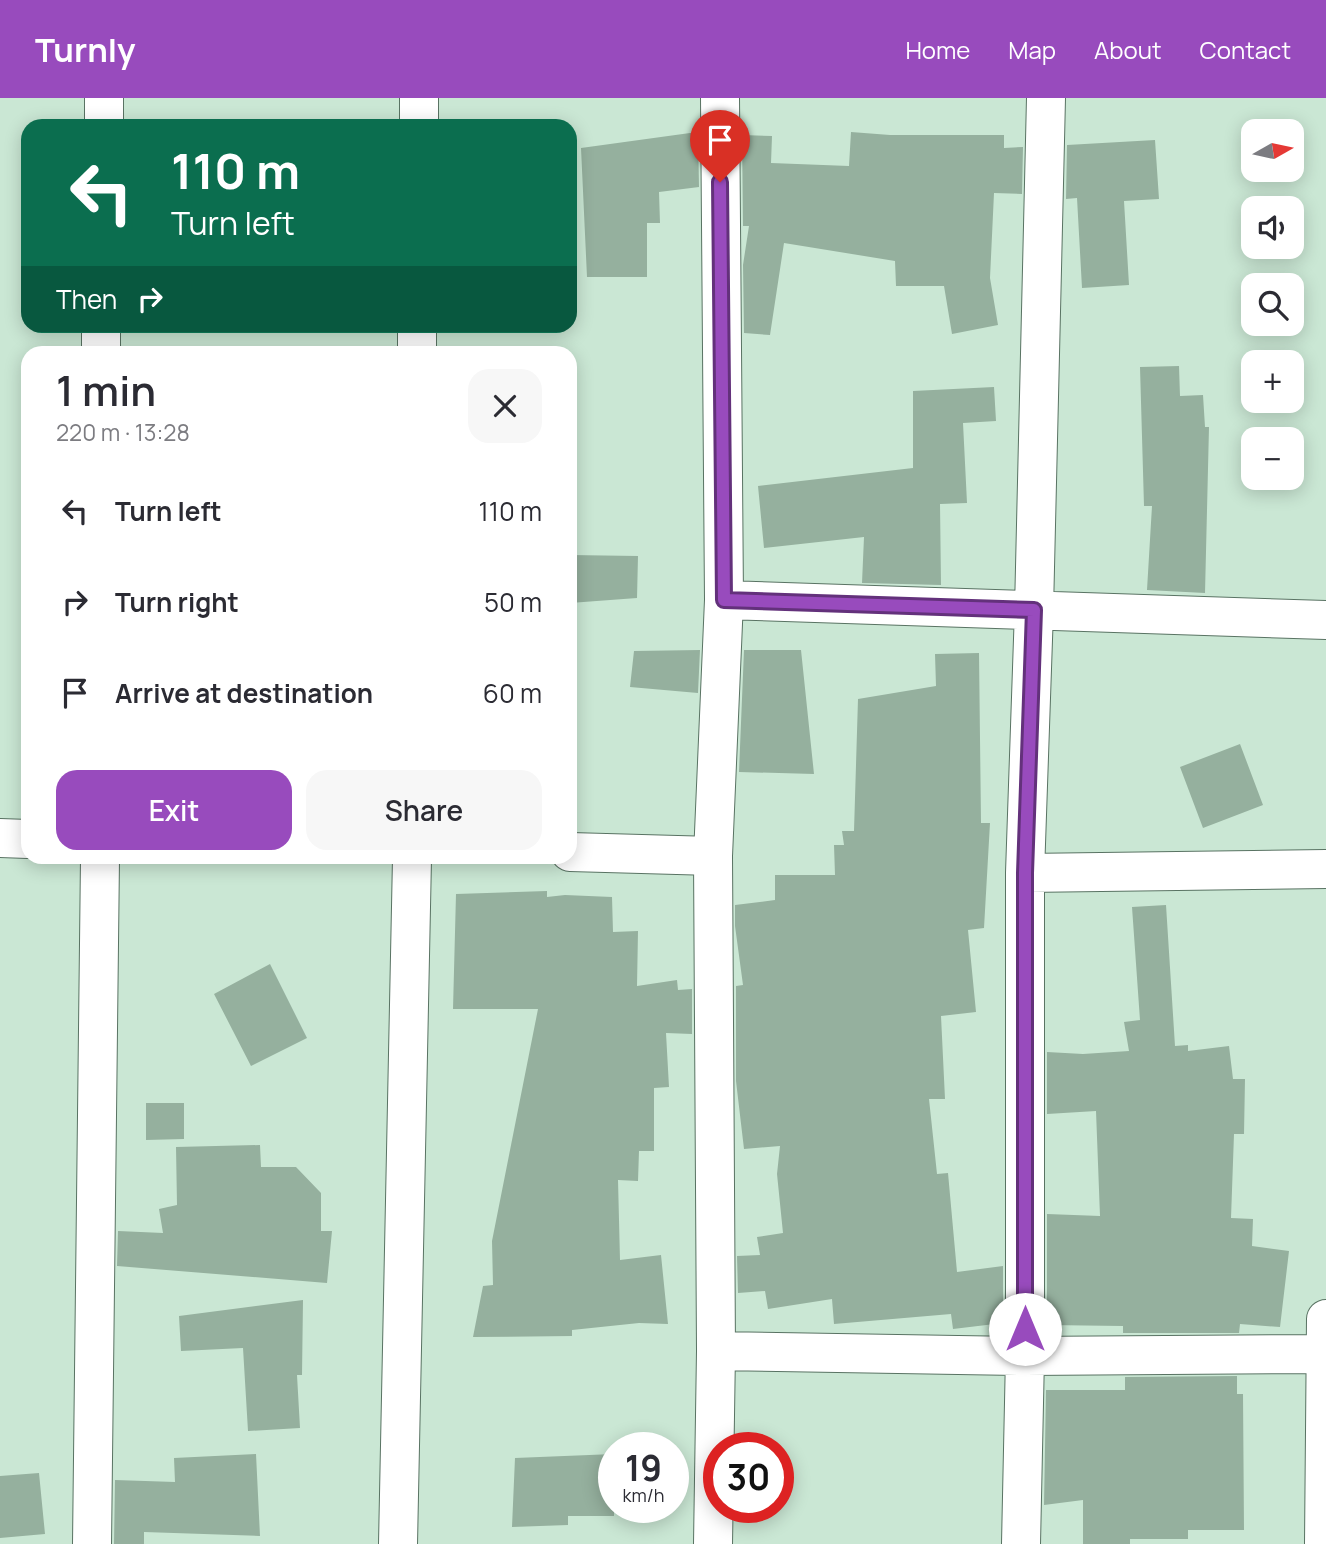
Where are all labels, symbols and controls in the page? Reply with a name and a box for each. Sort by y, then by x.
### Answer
text: Turnly [35,27,136,72]
text: Home [905,33,970,66]
text: Map [1008,33,1056,66]
text: About [1094,33,1162,66]
text: Contact [1200,33,1291,66]
pin [690,110,750,182]
north arrow [1241,119,1304,182]
map controls [1241,119,1304,490]
icon: arrive [701,121,739,159]
text: 110 m [171,137,300,204]
icon: left [56,147,147,238]
button: sound [1241,196,1304,259]
text: Turn left [171,201,295,245]
button: search [1241,273,1304,336]
icon: right [131,280,169,318]
text: Then [56,281,117,317]
button: + [1241,350,1304,413]
text: 1 min [56,361,156,419]
button: close [468,369,542,443]
text: 220 m · 13:28 [56,416,190,448]
button: − [1241,427,1304,490]
icon: left [56,492,94,530]
text: Turn left [115,493,222,529]
text: 110 m [479,493,542,529]
icon: right [56,583,94,621]
text: Turn right [115,584,239,620]
text: 50 m [484,584,542,620]
icon: arrive [56,674,94,712]
text: Arrive at destination [115,675,373,711]
text: 60 m [483,675,542,711]
button: Exit [56,770,292,850]
button: Share [306,770,542,850]
position arrow [988,1292,1062,1366]
speed limit sign: 30 [703,1432,794,1523]
text: 19 [625,1444,662,1492]
text: km/h [623,1483,664,1507]

